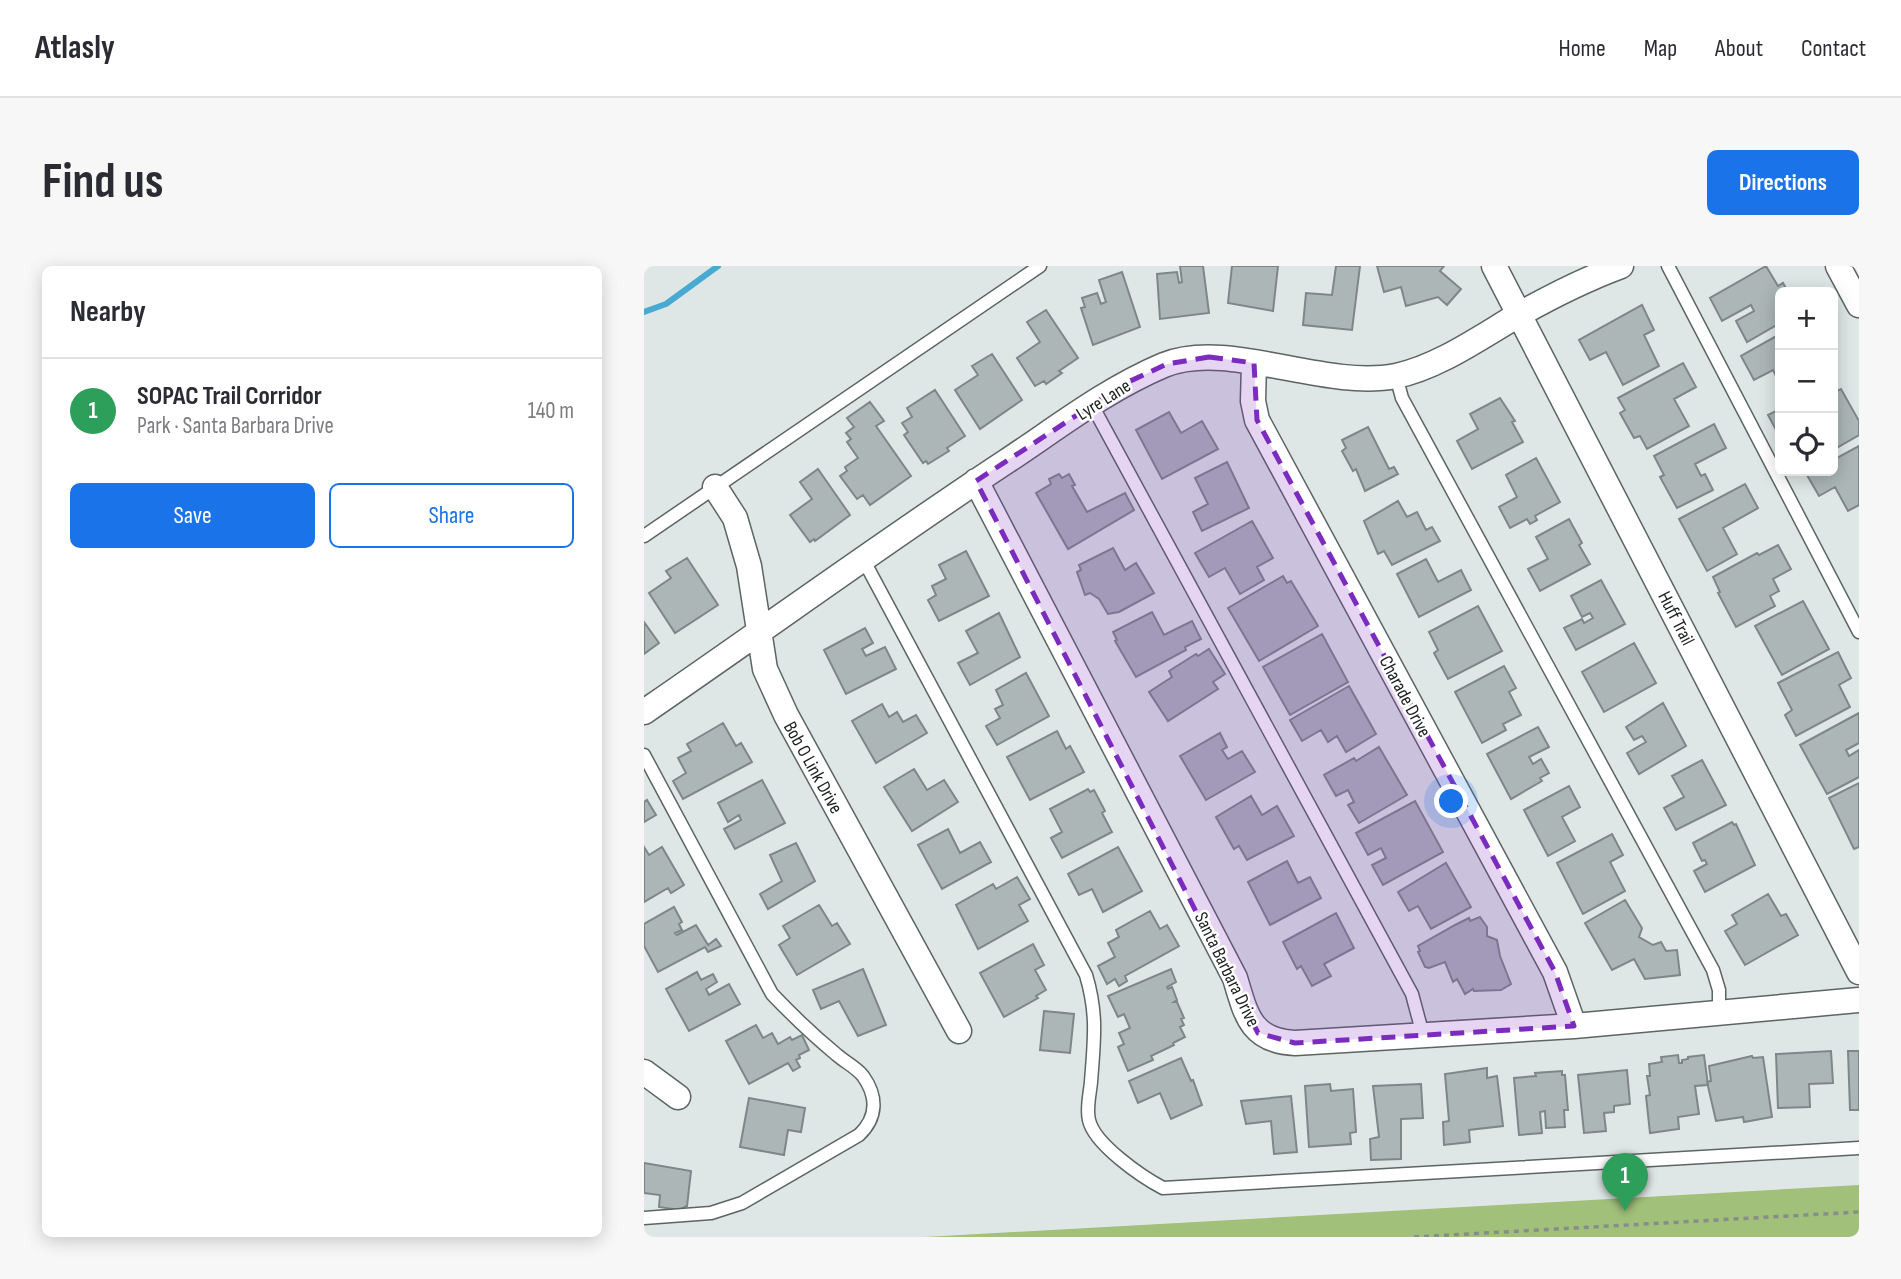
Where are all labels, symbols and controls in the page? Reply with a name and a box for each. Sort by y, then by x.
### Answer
text: Atlasly [35,28,115,68]
text: Home [1558,34,1606,63]
text: Map [1644,34,1677,63]
text: About [1715,34,1763,63]
text: Contact [1801,34,1866,63]
button: Directions [1707,150,1859,215]
text: Find us [42,153,164,212]
map controls [1775,287,1838,476]
button: + [1775,287,1838,350]
text: Nearby [70,294,146,330]
button: − [1775,350,1838,413]
street label: Lyre Lane [1072,375,1135,426]
text: SOPAC Trail Corridor [137,381,322,412]
text: 1 [88,397,98,425]
text: 140 m [528,397,574,425]
text: Park · Santa Barbara Drive [137,412,334,440]
button: locate [1775,413,1838,476]
button: Save [70,483,315,548]
button: Share [329,483,574,548]
street label: Huff Trail [1652,588,1699,649]
street label: Charade Drive [1374,652,1436,741]
street label: Bob O Link Drive [778,718,847,818]
your location [1434,784,1468,818]
street label: Santa Barbara Drive [1189,908,1264,1031]
pin: 1 [1602,1153,1648,1211]

